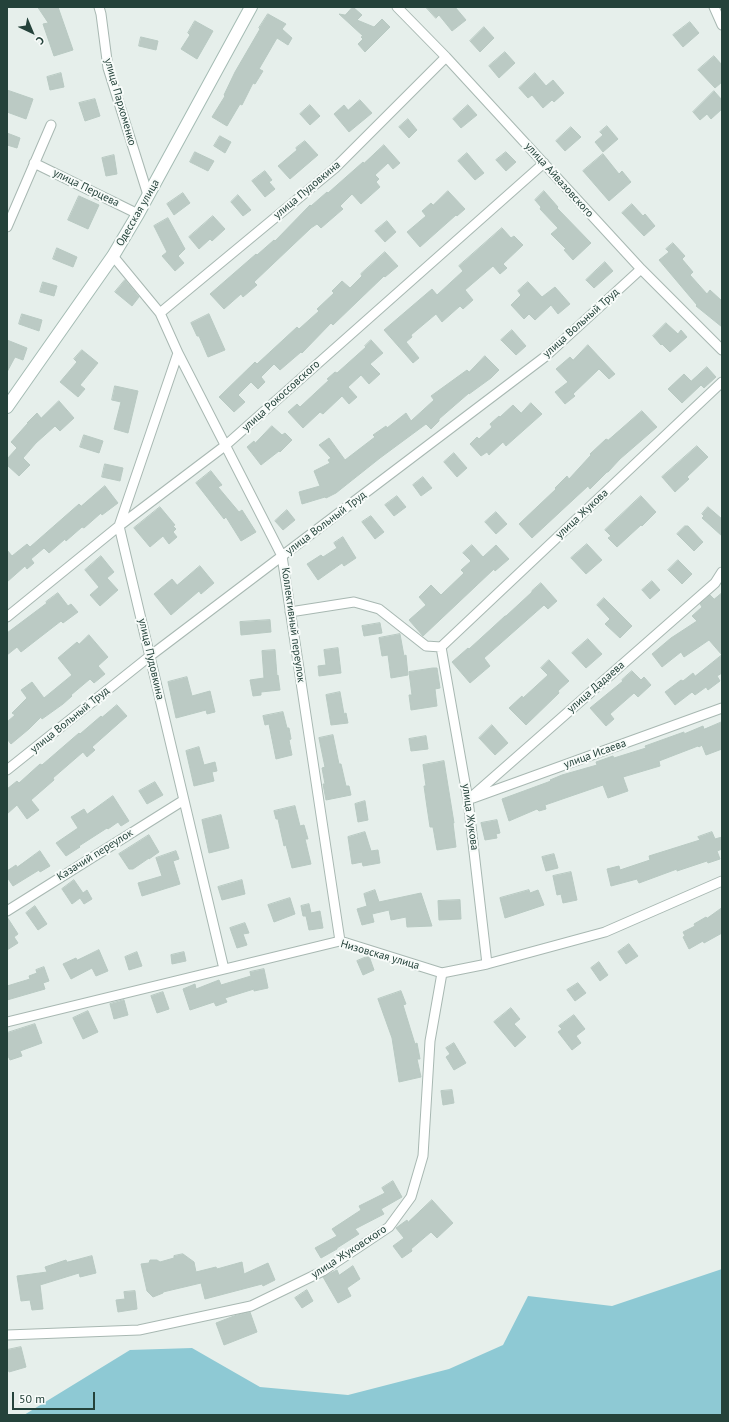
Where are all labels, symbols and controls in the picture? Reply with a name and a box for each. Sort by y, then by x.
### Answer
north arrow [12,12,52,52]
text: С [33,33,47,48]
street label: улица Пархоменко [101,57,139,147]
street label: улица Айвазовского [522,140,596,220]
street label: улица Пудовкина [271,158,343,222]
street label: улица Перцева [51,166,121,210]
street label: Одесская улица [113,177,163,249]
street label: улица Вольный Труд [540,285,622,361]
street label: улица Рокоссовского [239,358,323,434]
street label: улица Жукова [553,486,611,542]
street label: улица Вольный Труд [283,488,369,558]
street label: Коллективный переулок [278,567,308,683]
street label: улица Пудовкина [135,617,167,701]
street label: улица Дадаева [565,659,627,715]
street label: улица Вольный Труд [28,684,112,756]
street label: улица Исаева [562,737,628,771]
street label: улица Жукова [459,783,481,851]
street label: Казачий переулок [54,826,136,884]
street label: Низовская улица [339,937,421,973]
street label: улица Жуковского [309,1223,389,1281]
scale bar [14,1384,97,1410]
text: 50 m [19,1391,45,1406]

